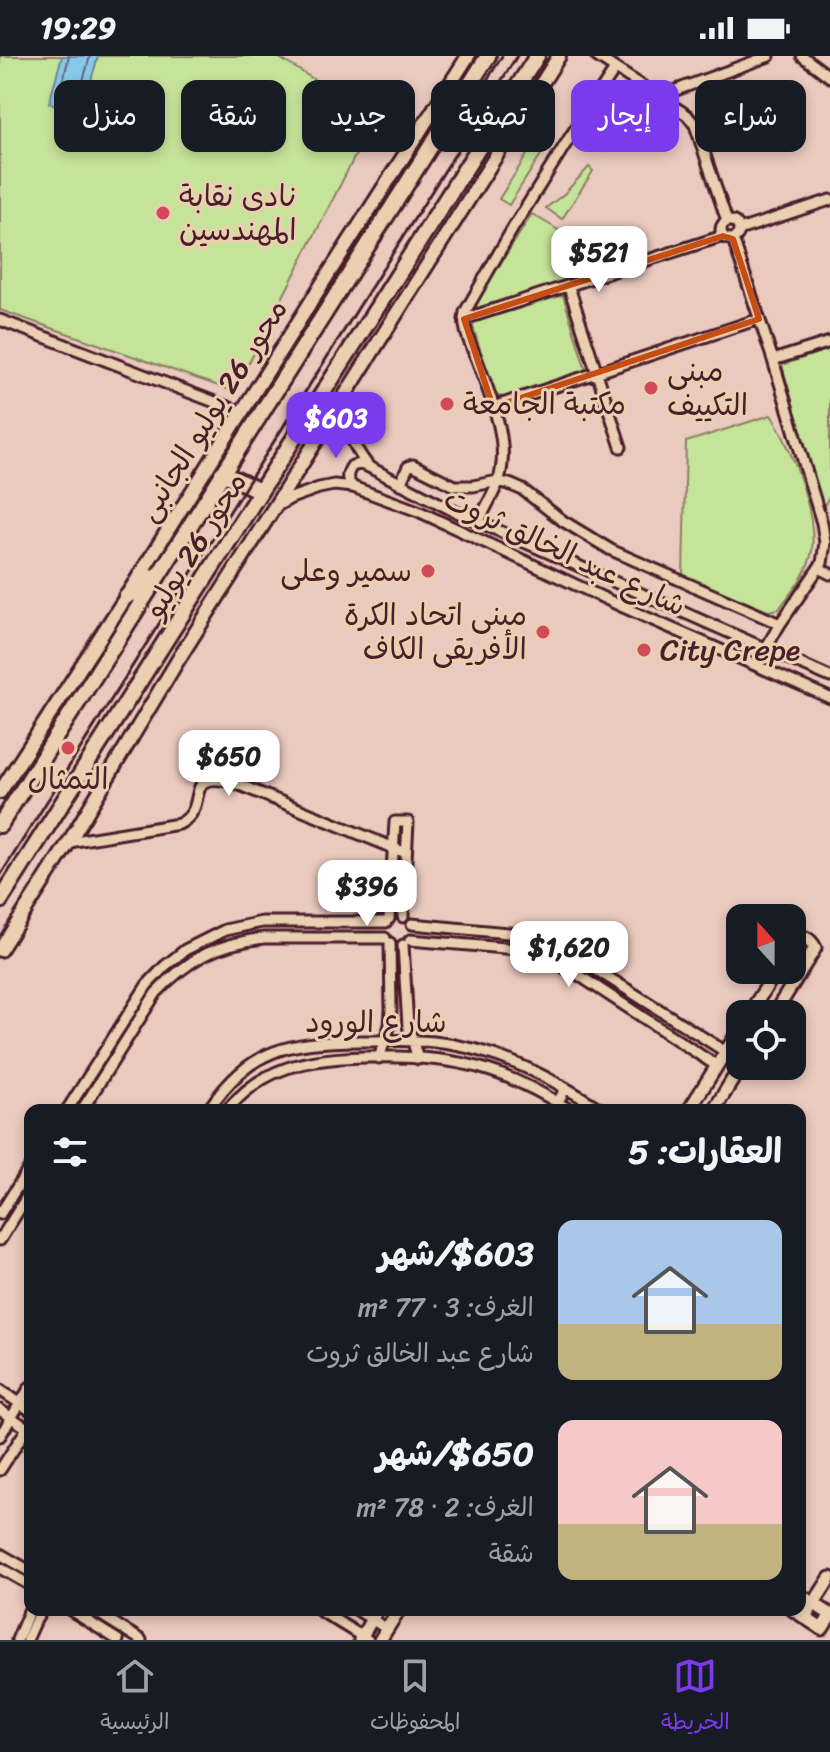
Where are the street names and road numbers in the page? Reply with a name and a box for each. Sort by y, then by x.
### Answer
street label: محور 26 يوليو الجانبى [121,287,303,533]
street label: محور 26 يوليو [127,460,262,631]
street label: شارع عبد الخالق ثروت [434,472,696,632]
street label: شارع الورود [305,995,447,1049]

